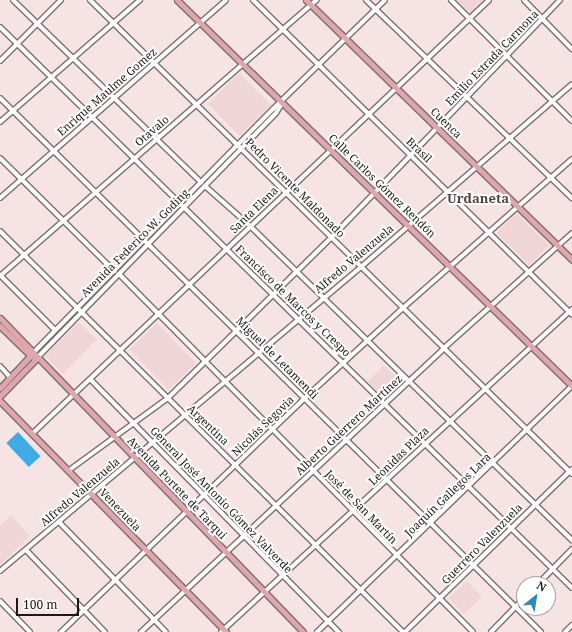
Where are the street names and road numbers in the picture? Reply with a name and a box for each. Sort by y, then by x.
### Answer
street label: Emilio Estrada Carmona [443,7,541,109]
street label: Enrique Maulme Gomez [55,45,159,139]
street label: Cuenca [428,105,464,141]
street label: Otavalo [132,113,172,149]
street label: Calle Carlos Gómez Rendón [326,131,438,241]
street label: Brasil [404,135,434,165]
street label: Pedro Vicente Maldonado [243,136,347,240]
street label: Santa Elena [227,184,281,236]
street label: Avenida Federico W. Goding [78,186,192,300]
street label: Alfredo Valenzuela [312,222,396,296]
street label: Francisco de Marcos y Crespo [233,242,353,360]
street label: Miguel de Letamendi [233,314,321,402]
street label: Alberto Guerrero Martínez [293,372,405,478]
street label: Nicolás Segovia [229,393,297,459]
street label: Argentina [185,402,231,448]
street label: General José Antonio Gómez Valverde [147,424,295,576]
street label: Leonidas Plaza [366,424,432,488]
street label: Avenida Portete de Tarqui [125,434,229,542]
street label: Joaquín Gallegos Lara [402,450,494,540]
street label: Alfredo Valenzuela [38,455,122,529]
street label: José de San Martín [322,467,400,547]
street label: Venezuela [97,486,143,534]
street label: Guerrero Valenzuela [439,501,525,587]

